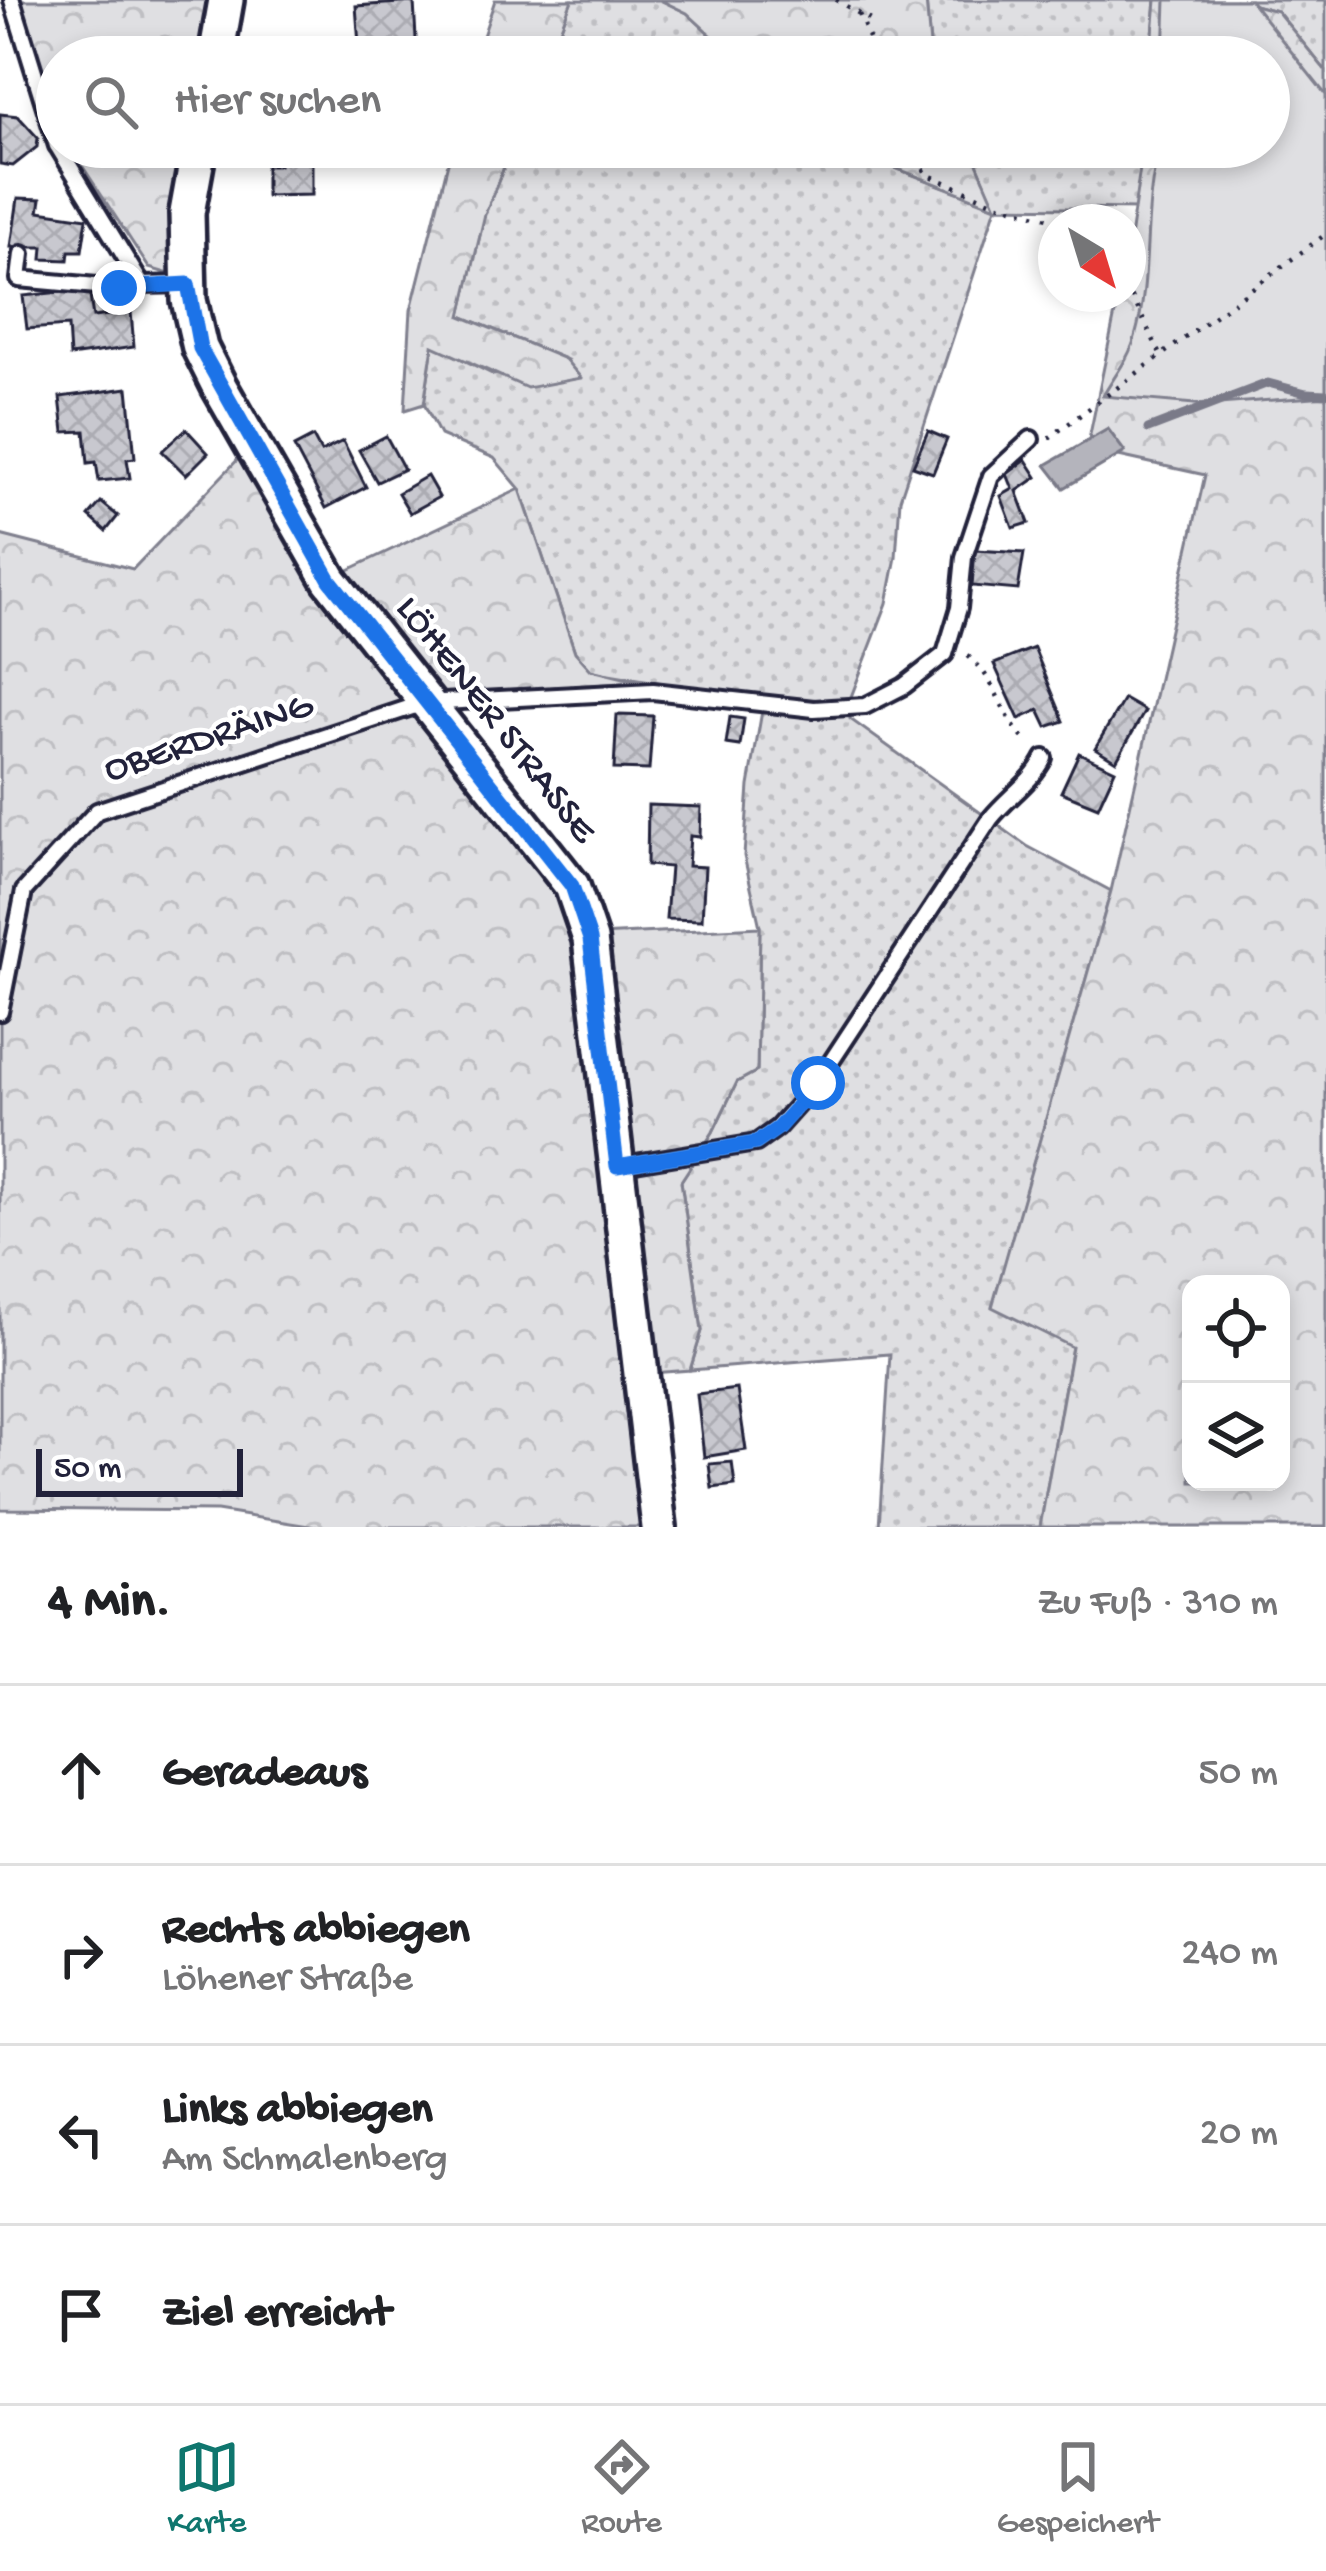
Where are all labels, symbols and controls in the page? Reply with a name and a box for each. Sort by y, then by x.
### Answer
search box [36,36,1290,168]
icon: search [78,69,144,135]
text: Hier suchen [174,76,381,129]
north arrow [1038,204,1146,312]
route end [92,261,146,315]
street label: LÖHENER STRASSE [383,588,606,855]
street label: OBERDRÄING [99,684,320,795]
route start [791,1056,845,1110]
map controls [1182,1275,1290,1491]
button: locate [1182,1275,1290,1383]
button: layers [1182,1383,1290,1491]
scale bar [36,1443,243,1496]
text: 50 m [54,1451,121,1489]
text: 4 Min. [48,1575,171,1635]
text: Zu Fuß · 310 m [1037,1582,1278,1628]
icon: ahead [48,1742,114,1808]
text: Geradeaus [162,1748,367,1801]
text: 50 m [1198,1752,1278,1798]
text: Rechts abbiegen [162,1905,470,1958]
icon: right [48,1922,114,1988]
text: 240 m [1181,1932,1278,1978]
text: Löhener Straße [162,1958,413,2004]
text: Links abbiegen [162,2085,433,2138]
icon: left [48,2102,114,2168]
text: 20 m [1200,2112,1278,2158]
text: Am Schmalenberg [162,2138,448,2184]
icon: arrive [48,2282,114,2348]
text: Ziel erreicht [162,2288,391,2341]
tab: Karte [168,2434,246,2544]
tab: Route [581,2434,662,2544]
tab: Gespeichert [997,2434,1158,2544]

